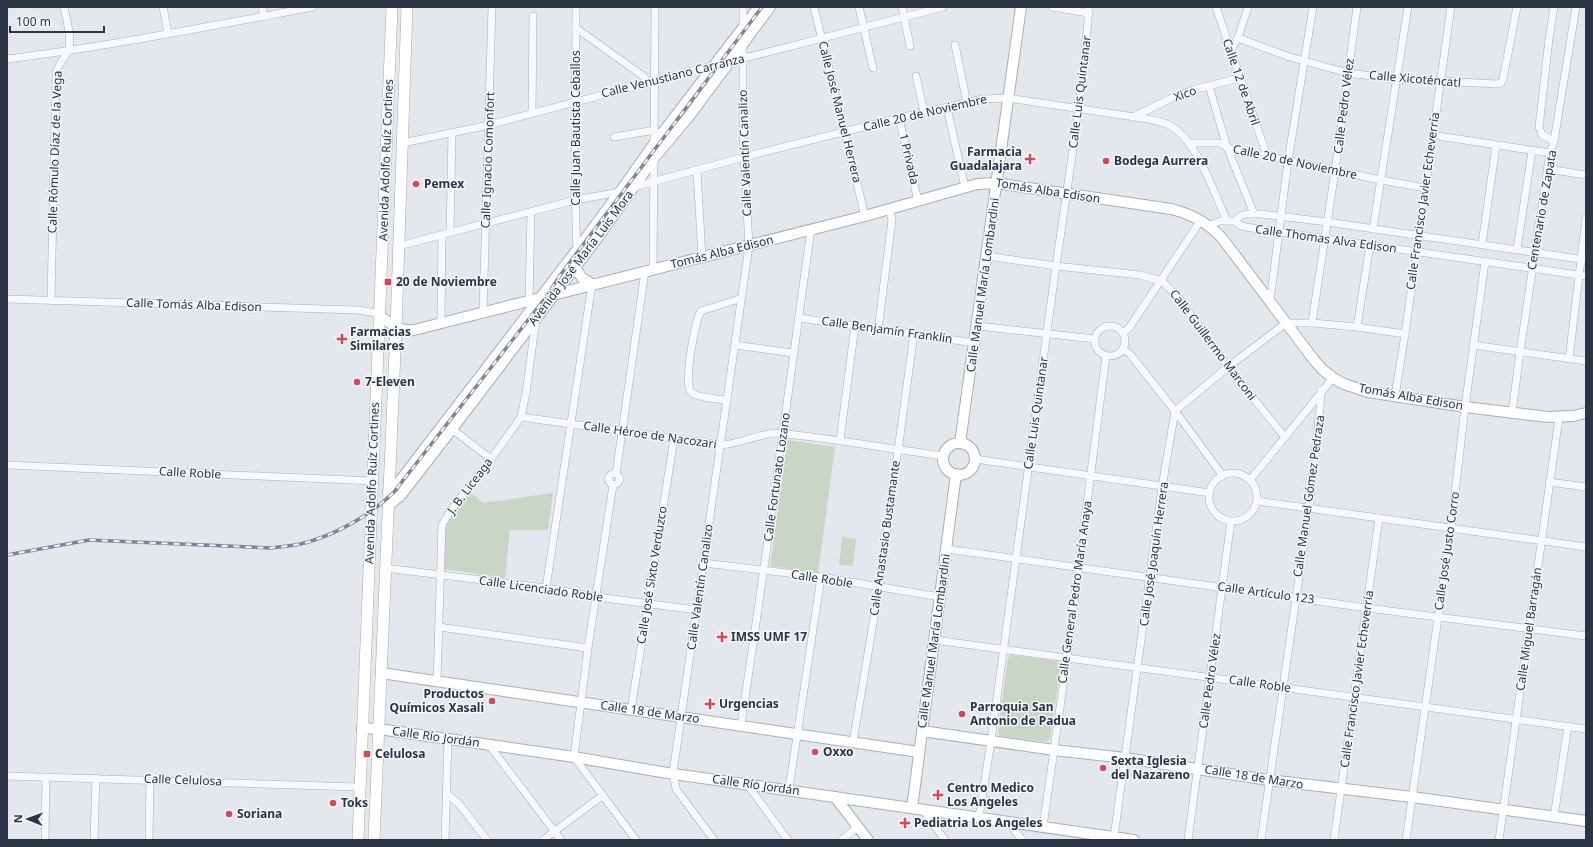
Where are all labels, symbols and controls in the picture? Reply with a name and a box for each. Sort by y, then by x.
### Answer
scale bar [10,8,104,34]
text: 100 m [16,13,51,30]
street label: Calle Luis Quintanar [1064,35,1095,149]
street label: Calle 12 de Abril [1219,36,1264,127]
street label: Calle José Manuel Herrera [815,39,866,185]
street label: Calle Venustiano Carranza [599,49,746,102]
street label: Calle Juan Bautista Ceballos [567,50,584,206]
street label: Calle Pedro Vélez [1329,57,1358,155]
street label: Calle Xicoténcatl [1368,66,1462,91]
street label: Calle Rómulo Díaz de la Vega [43,70,66,234]
street label: Avenida Adolfo Ruíz Cortines [374,78,397,241]
street label: Xico [1171,82,1199,105]
street label: Calle Valentín Canalizo [734,89,755,217]
street label: Calle 20 de Noviembre [861,90,989,135]
street label: Calle Ignacio Comonfort [477,91,498,229]
street label: Calle Francisco Javier Echeverría [1402,111,1443,291]
street label: 1 Privada [895,132,924,186]
street label: Calle 20 de Noviembre [1231,140,1359,183]
place label: Farmacia Guadalajara [950,143,1022,174]
street label: Centenario de Zapata [1523,149,1560,271]
place label: Bodega Aurrera [1114,152,1208,169]
marker: Farmacia Guadalajara [1025,154,1035,164]
marker: Bodega Aurrera [1101,156,1111,166]
street label: Tomás Alba Edison [995,174,1102,207]
place label: Pemex [424,175,464,192]
marker: Pemex [411,179,421,189]
street label: Avenida José María Luis Mora [524,187,637,329]
street label: Calle Manuel María Lombardini [962,197,1003,373]
street label: Calle Thomas Alva Edison [1254,220,1398,257]
street label: Tomás Alba Edison [669,231,775,273]
place label: 20 de Noviembre [396,273,497,290]
marker: 20 de Noviembre [383,277,393,287]
street label: Calle Guillermo Marconi [1166,286,1261,404]
street label: Calle Tomás Alba Edison [126,294,262,315]
street label: Calle Benjamín Franklin [820,312,954,347]
place label: Farmacias Similares [350,323,411,354]
marker: Farmacias Similares [337,334,347,344]
street label: Calle Luis Quintanar [1019,355,1052,470]
place label: 7-Eleven [365,373,415,390]
marker: 7-Eleven [352,377,362,387]
street label: Tomás Alba Edison [1358,379,1465,414]
street label: Avenida Adolfo Ruíz Cortines [360,401,383,564]
street label: Calle Fortunato Lozano [759,411,794,542]
street label: Calle Manuel Gómez Pedraza [1289,414,1328,578]
street label: Calle Héroe de Nacozari [582,417,718,452]
street label: J. B. Liceaga [442,454,496,518]
street label: Calle Anastasio Bustamante [865,459,904,617]
street label: Calle Roble [158,462,222,483]
street label: Calle José Joaquín Herrera [1135,481,1172,627]
street label: Calle José Justo Corro [1430,491,1463,611]
street label: Calle General Pedro María Anaya [1053,499,1096,684]
street label: Calle José Sixto Verduzco [632,505,671,645]
street label: Calle Valentín Canalizo [682,523,717,651]
street label: Calle Manuel María Lombardini [913,553,954,729]
street label: Calle Roble [790,565,854,592]
street label: Calle Miguel Barragán [1511,566,1546,692]
street label: Calle Licenciado Roble [478,571,604,606]
street label: Calle Artículo 123 [1217,577,1316,608]
street label: Calle Francisco Javier Echeverría [1336,589,1377,769]
place label: IMSS UMF 17 [731,628,807,645]
marker: IMSS UMF 17 [716,631,728,643]
street label: Calle Pedro Vélez [1194,632,1225,730]
street label: Calle Roble [1228,671,1292,696]
place label: Productos Químicos Xasali [389,685,484,716]
place label: Urgencias [719,695,779,712]
marker: Productos Químicos Xasali [487,696,497,706]
street label: Calle 18 de Marzo [599,696,701,727]
marker: Urgencias [704,698,716,710]
place label: Parroquia San Antonio de Padua [970,698,1076,729]
marker: Parroquia San Antonio de Padua [957,709,967,719]
street label: Calle Río Jordán [391,722,481,751]
place label: Oxxo [823,743,854,760]
place label: Celulosa [375,745,426,762]
marker: Oxxo [810,747,820,757]
marker: Celulosa [362,749,372,759]
place label: Sexta Iglesia del Nazareno [1111,752,1190,783]
street label: Calle 18 de Marzo [1203,760,1305,793]
marker: Sexta Iglesia del Nazareno [1098,763,1108,773]
street label: Calle Celulosa [144,770,222,789]
street label: Calle Río Jordán [711,770,801,799]
place label: Centro Medico Los Angeles [947,779,1034,810]
marker: Centro Medico Los Angeles [932,789,944,801]
place label: Toks [341,794,368,811]
marker: Toks [328,798,338,808]
north arrow [8,799,48,839]
place label: Soriana [237,805,282,822]
marker: Soriana [224,809,234,819]
text: N [10,814,25,823]
place label: Pediatria Los Angeles [914,814,1042,831]
marker: Pediatria Los Angeles [899,817,911,829]

